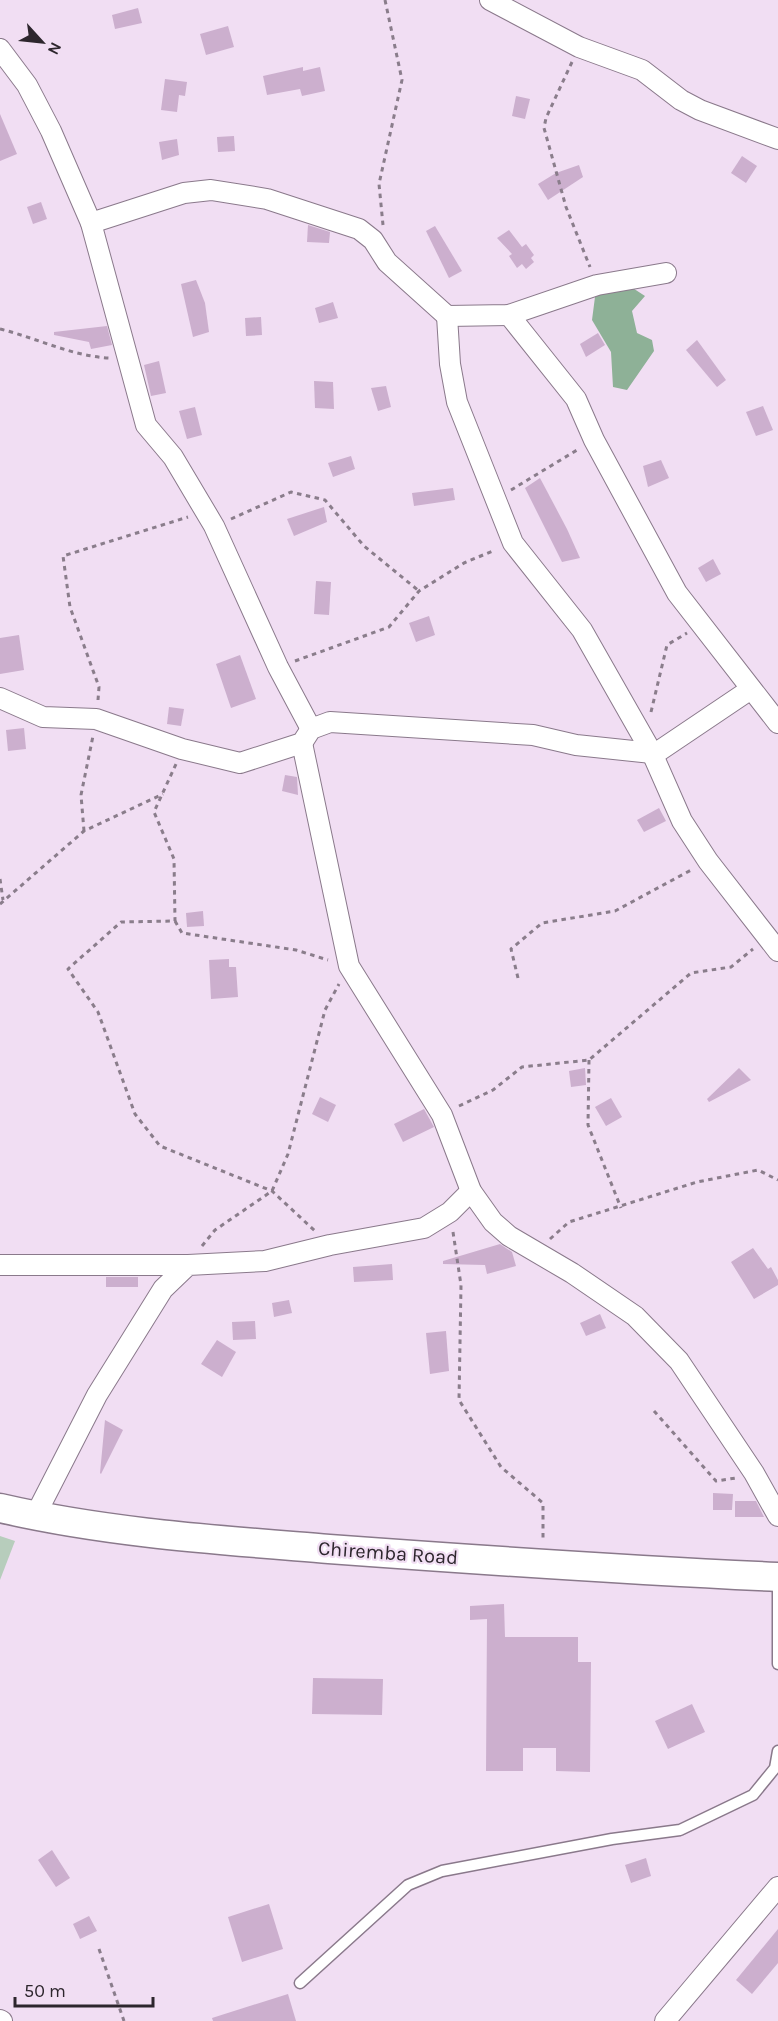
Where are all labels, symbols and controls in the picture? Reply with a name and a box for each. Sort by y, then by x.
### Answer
north arrow [12,12,72,72]
text: N [44,39,66,58]
street label: Chiremba Road [317,1537,459,1569]
scale bar [15,1970,153,2008]
text: 50 m [24,1980,66,2002]

